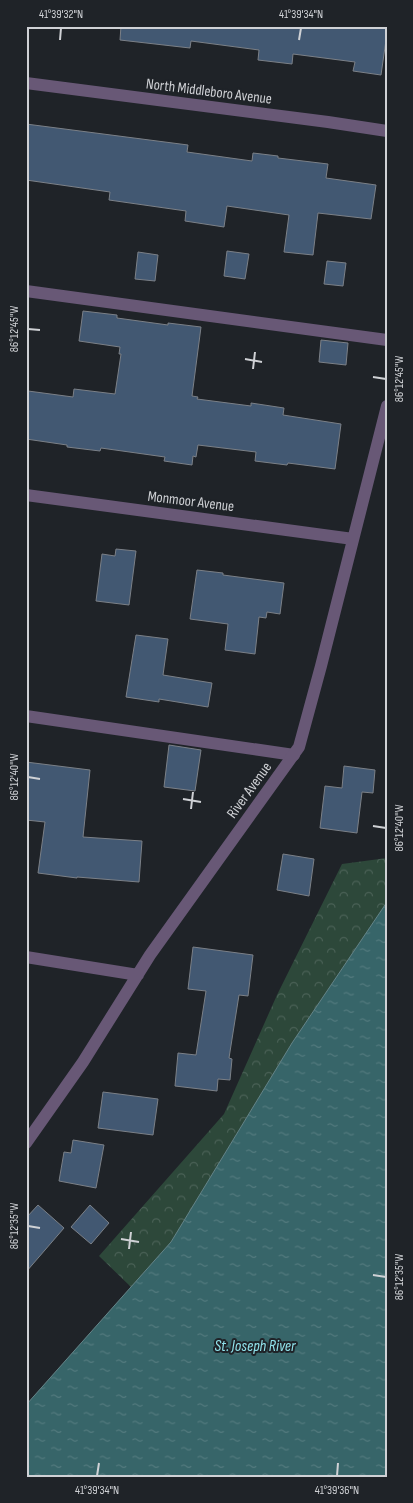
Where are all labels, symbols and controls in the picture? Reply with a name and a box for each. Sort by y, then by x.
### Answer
text: 41°39'32"N [39,7,83,22]
text: 41°39'34"N [279,7,323,22]
street label: North Middleboro Avenue [145,74,273,109]
text: 86°12'45"W [7,306,22,352]
text: 86°12'45"W [392,356,407,402]
street label: Monmoor Avenue [147,487,235,516]
text: 86°12'40"W [7,753,22,800]
street label: River Avenue [223,758,276,822]
text: 86°12'40"W [392,804,407,851]
text: 86°12'35"W [7,1203,22,1249]
text: 86°12'35"W [392,1254,407,1300]
water label: St. Joseph River [214,1337,296,1356]
text: 41°39'34"N [75,1483,119,1498]
text: 41°39'36"N [315,1483,359,1498]

